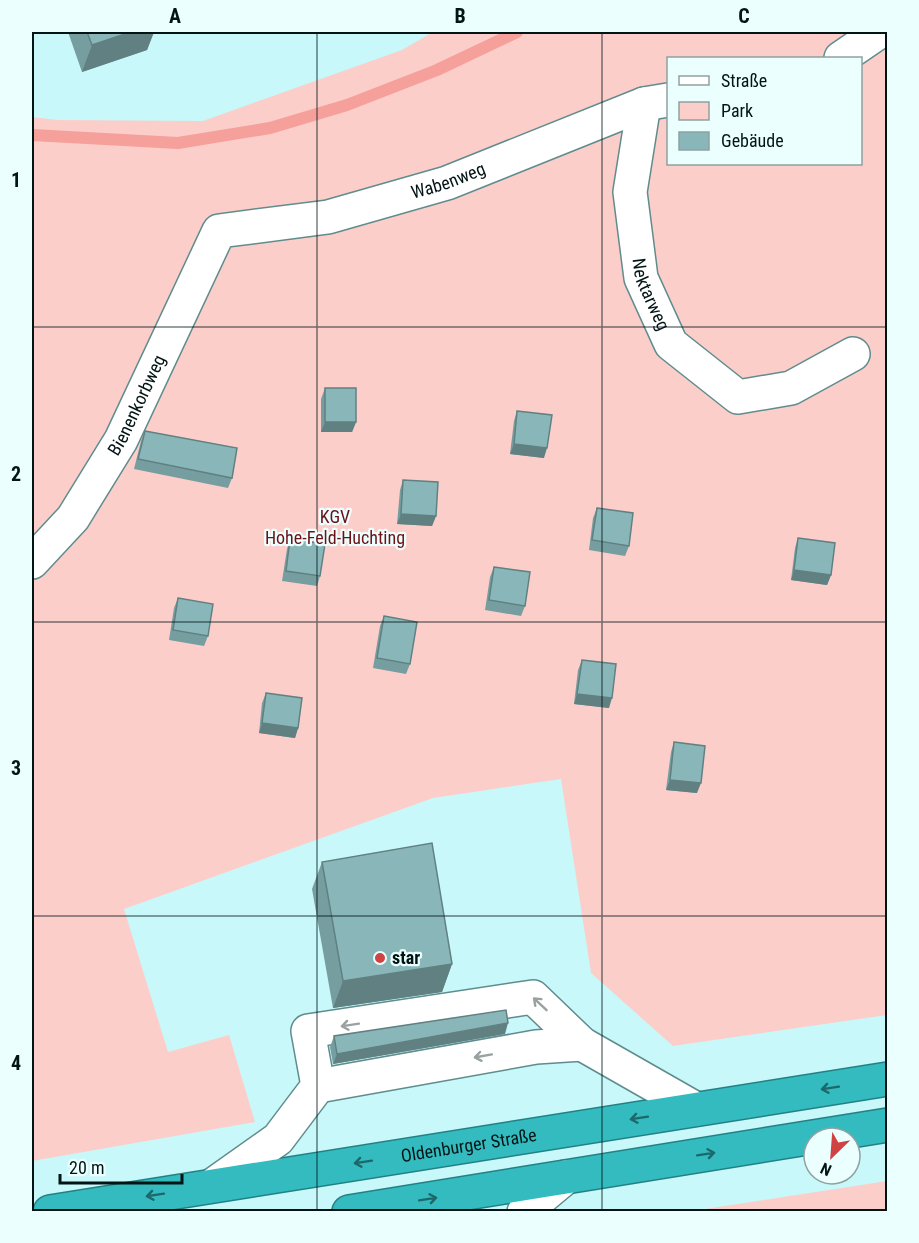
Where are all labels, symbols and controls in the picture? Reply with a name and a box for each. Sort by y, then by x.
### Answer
text: A [169,4,181,28]
text: B [454,4,466,28]
text: C [738,4,750,28]
legend [667,57,862,165]
text: Straße [721,70,767,91]
text: Park [721,100,753,121]
text: Gebäude [721,130,784,151]
street label: Wabenweg [409,158,488,203]
text: 1 [11,168,21,192]
street label: Nektarweg [629,257,674,333]
street label: Bienenkorbweg [103,351,169,459]
text: 2 [11,462,21,486]
park label: KGV Hohe-Feld-Huchting [265,506,405,548]
text: 3 [11,756,21,780]
place label: star [392,947,420,968]
marker: star [373,951,387,965]
one-way arrow [533,997,548,1011]
one-way arrow [341,1019,360,1030]
text: 4 [11,1051,21,1075]
one-way arrow [473,1051,493,1062]
one-way arrow [820,1082,840,1093]
one-way arrow [629,1113,649,1124]
street label: Oldenburger Straße [399,1124,538,1166]
north arrow [802,1126,862,1186]
scale bar [60,1147,182,1185]
one-way arrow [696,1148,716,1159]
one-way arrow [354,1156,373,1167]
text: 20 m [69,1157,104,1178]
text: N [817,1158,834,1180]
one-way arrow [146,1189,165,1200]
one-way arrow [417,1193,437,1204]

